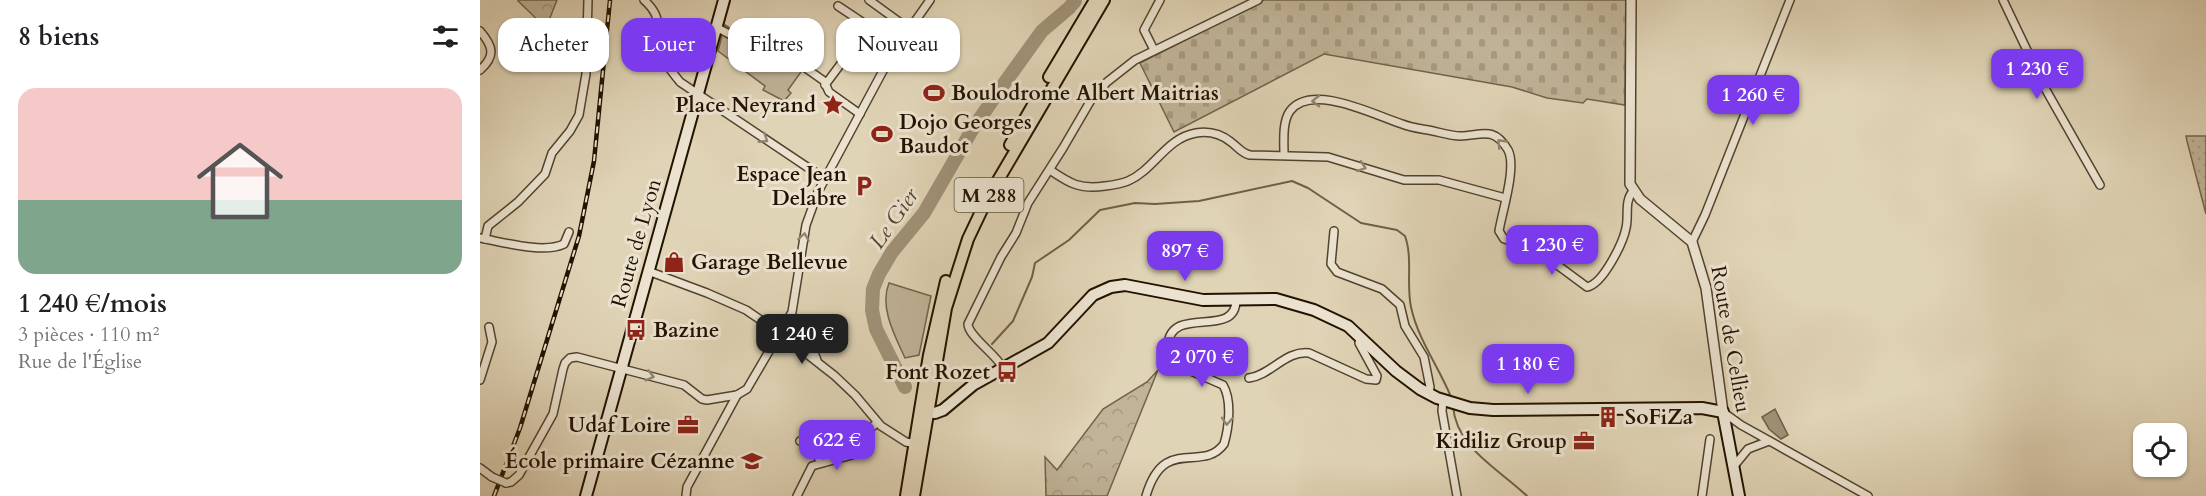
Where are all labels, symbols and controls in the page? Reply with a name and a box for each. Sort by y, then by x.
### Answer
chip: Acheter [498,18,609,72]
chip: Louer [621,18,716,72]
chip: Filtres [728,18,824,72]
chip: Nouveau [836,18,960,72]
text: 8 biens [18,19,99,54]
icon: filters [429,20,462,53]
pin: 1 230 € [1982,49,2092,100]
text: 1 230 € [2005,55,2069,82]
pin: 1 260 € [1698,75,1808,126]
place label: Boulodrome Albert Maitrias [951,79,1219,108]
sports icon: Boulodrome Albert Maitrias [922,81,946,105]
text: 1 260 € [1721,81,1785,108]
place label: Place Neyrand [675,91,816,120]
place icon: Place Neyrand [821,93,845,117]
one-way arrow [1311,95,1320,107]
place label: Dojo Georges Baudot [899,108,1032,161]
sports icon: Dojo Georges Baudot [870,122,894,146]
icon: home [186,127,294,235]
one-way arrow [758,131,768,143]
one-way arrow [1497,140,1508,151]
place label: Espace Jean Delabre [736,160,847,213]
one-way arrow [1356,160,1367,172]
parking icon: Espace Jean Delabre [852,174,876,198]
street label: Route de Lyon [604,175,669,311]
road number: M 288 [954,178,1024,212]
water label: Le Gier [862,182,926,255]
pin: 1 230 € [1497,225,1607,276]
pin: 897 € [1143,231,1227,282]
text: 1 230 € [1520,231,1584,258]
one-way arrow [797,232,810,242]
text: 897 € [1161,237,1209,264]
place label: Garage Bellevue [691,248,848,277]
shop icon: Garage Bellevue [662,250,686,274]
street label: Route de Cellieu [1703,263,1758,415]
text: 1 240 €/mois [18,286,167,321]
pin: 1 240 € [747,314,857,365]
place label: Bazine [653,316,719,345]
bus stop icon: Bazine [624,318,648,342]
text: 1 240 € [770,320,834,347]
text: 3 pièces · 110 m² [18,321,159,348]
pin: 2 070 € [1147,337,1257,388]
text: 2 070 € [1170,343,1234,370]
pin: 1 180 € [1473,344,1583,395]
text: Rue de l'Église [18,348,142,375]
text: 1 180 € [1496,350,1560,377]
place label: Font Rozet [885,358,991,387]
bus stop icon: Font Rozet [995,360,1019,384]
one-way arrow [645,369,655,382]
place label: SoFiZa [1625,403,1694,432]
building icon: SoFiZa [1596,405,1620,429]
place label: Udaf Loire [568,411,671,440]
office icon: Udaf Loire [676,413,700,437]
one-way arrow [1221,416,1234,425]
pin: 622 € [795,420,879,471]
map controls [2133,423,2187,477]
button: locate [2133,423,2187,477]
text: 622 € [813,426,861,453]
place label: Kidiliz Group [1435,427,1567,456]
office icon: Kidiliz Group [1572,429,1596,453]
place label: École primaire Cézanne [505,447,735,476]
school or university icon: École primaire Cézanne [740,449,764,473]

